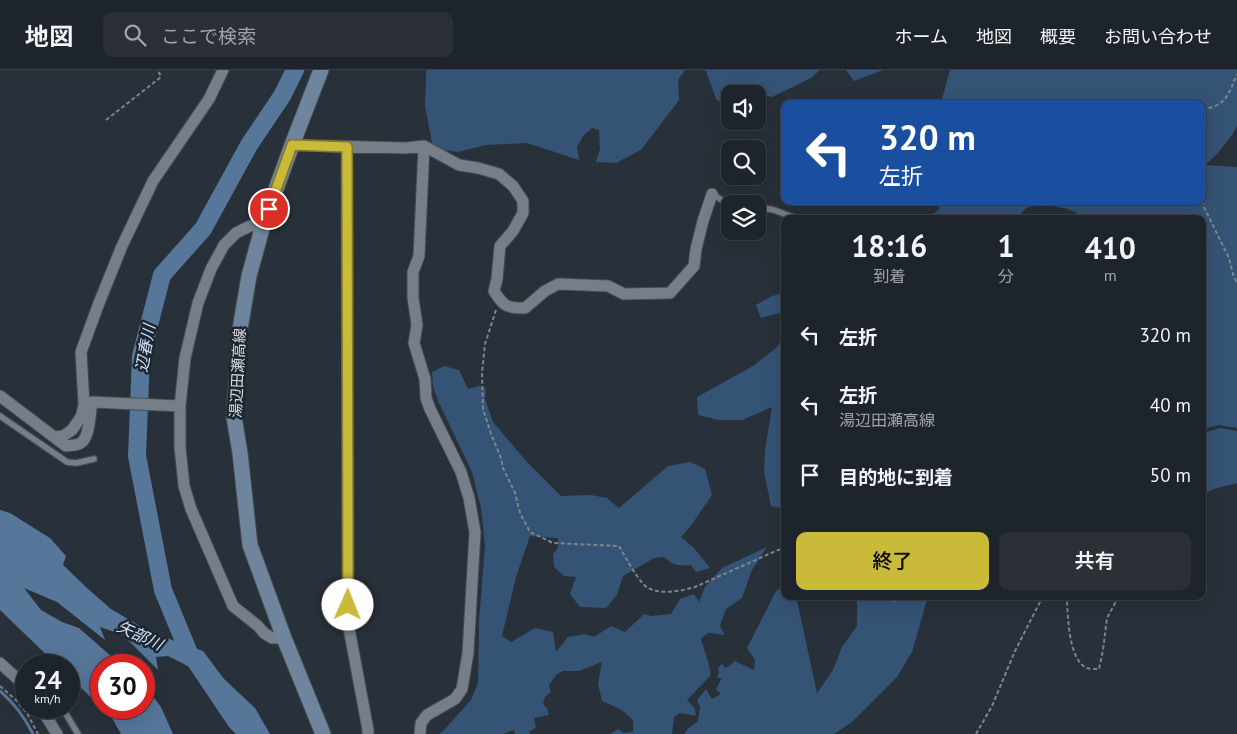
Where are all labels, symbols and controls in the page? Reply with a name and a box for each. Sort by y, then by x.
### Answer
search box [103,12,453,57]
text: 地図 [25,21,73,52]
icon: search [121,21,149,49]
text: ここで検索 [161,24,256,48]
text: ホーム [895,25,948,48]
text: 地図 [976,25,1012,48]
text: 概要 [1040,25,1076,48]
text: お問い合わせ [1104,25,1212,48]
map controls [721,85,766,240]
button: sound [721,85,766,130]
text: 320 m [879,114,976,160]
icon: left [796,120,861,185]
button: search [721,140,766,185]
text: 左折 [879,162,923,190]
pin [248,188,290,230]
icon: arrive [255,195,283,223]
button: layers [721,195,766,240]
text: 18:16 [851,226,927,265]
text: 1 [998,226,1015,265]
text: 410 [1085,228,1136,267]
text: m [1104,265,1117,285]
text: 到着 [873,266,905,286]
text: 分 [998,266,1014,286]
water label: 辺春川 [131,321,159,373]
icon: left [796,321,824,349]
text: 320 m [1139,323,1191,347]
text: 左折 [839,325,877,349]
street label: 湯辺田瀬高線 [226,328,249,418]
text: 左折 [839,383,877,407]
icon: left [796,391,824,419]
text: 40 m [1150,393,1191,417]
text: 湯辺田瀬高線 [839,410,935,430]
icon: arrive [796,461,824,489]
text: 50 m [1150,463,1191,487]
text: 目的地に到着 [839,465,953,489]
button: 終了 [796,532,989,590]
button: 共有 [999,532,1191,590]
position arrow [321,578,373,630]
water label: 矢部川 [114,616,168,655]
speed limit sign: 30 [90,654,155,719]
text: 24 [33,664,62,696]
text: km/h [34,691,61,706]

